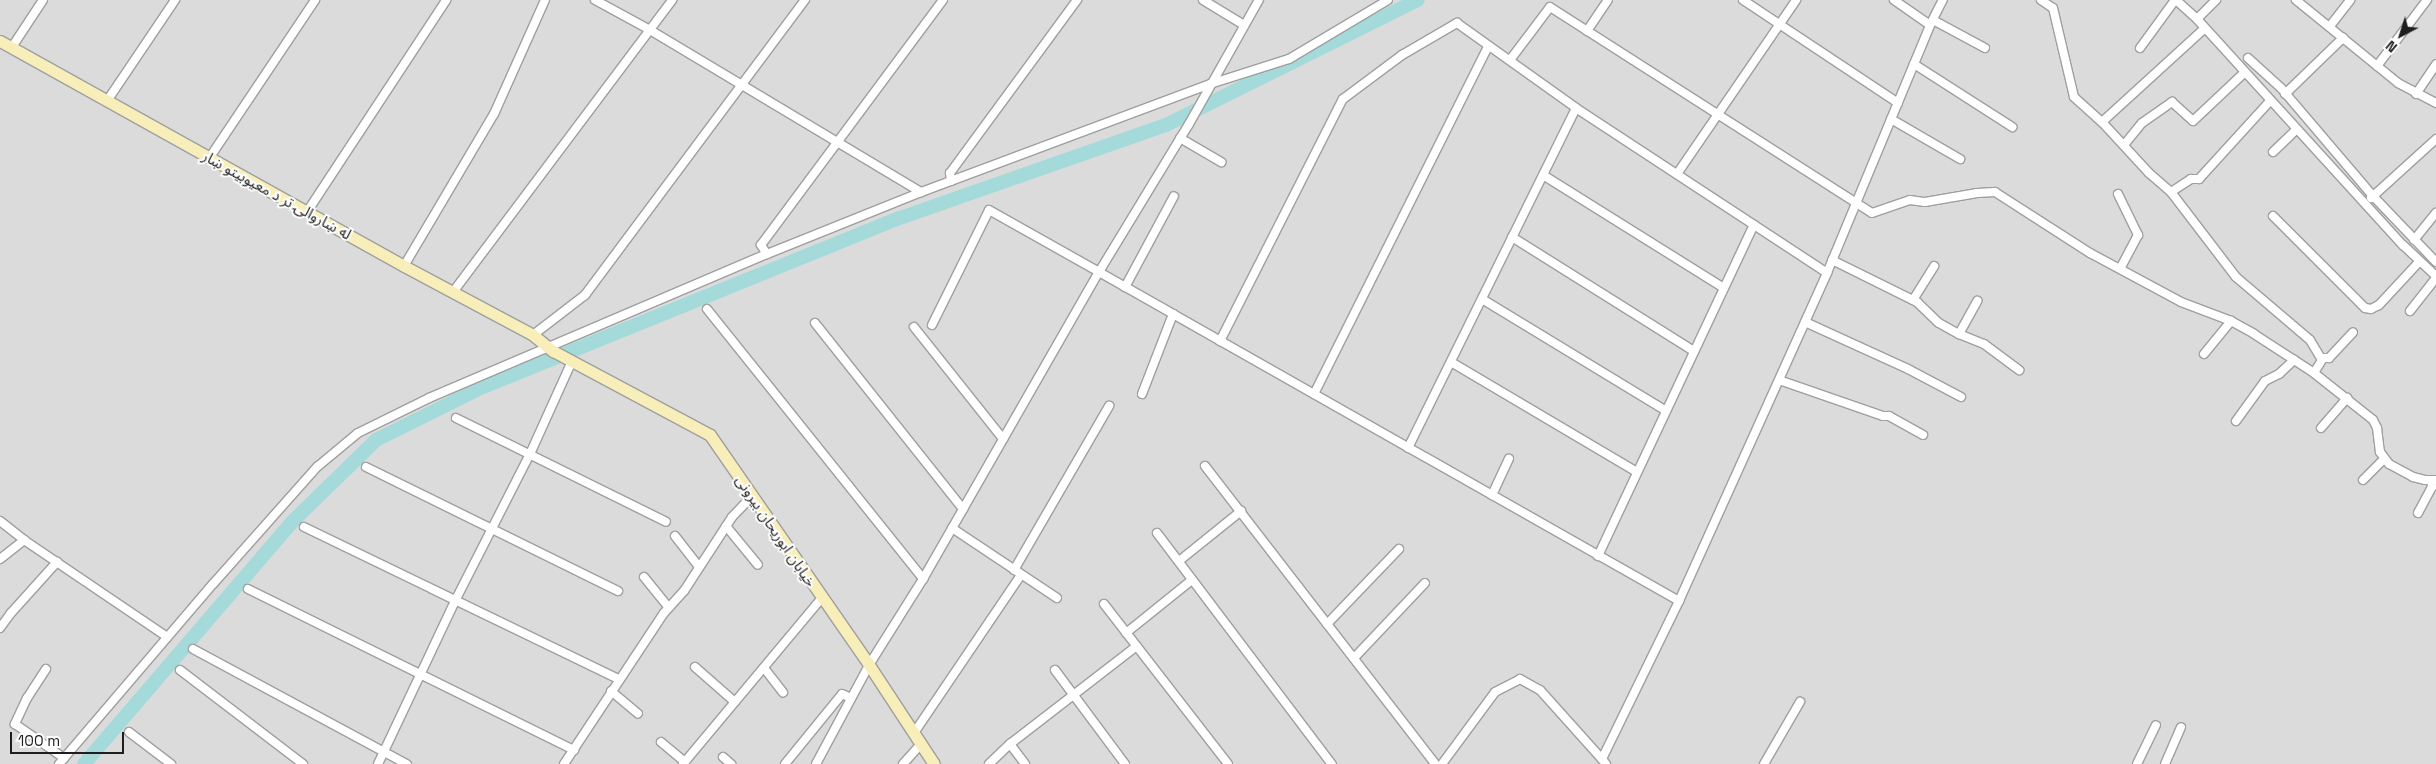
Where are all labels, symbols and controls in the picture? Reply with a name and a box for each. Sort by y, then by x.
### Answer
north arrow [2376,10,2426,60]
text: N [2382,37,2401,56]
street label: له ښاروالۍ تر د معیوبیتو ښار [200,147,354,243]
street label: خیابان ابوریحان بیرونی [732,472,820,590]
scale bar [12,722,126,754]
text: 100 m [18,731,60,750]

